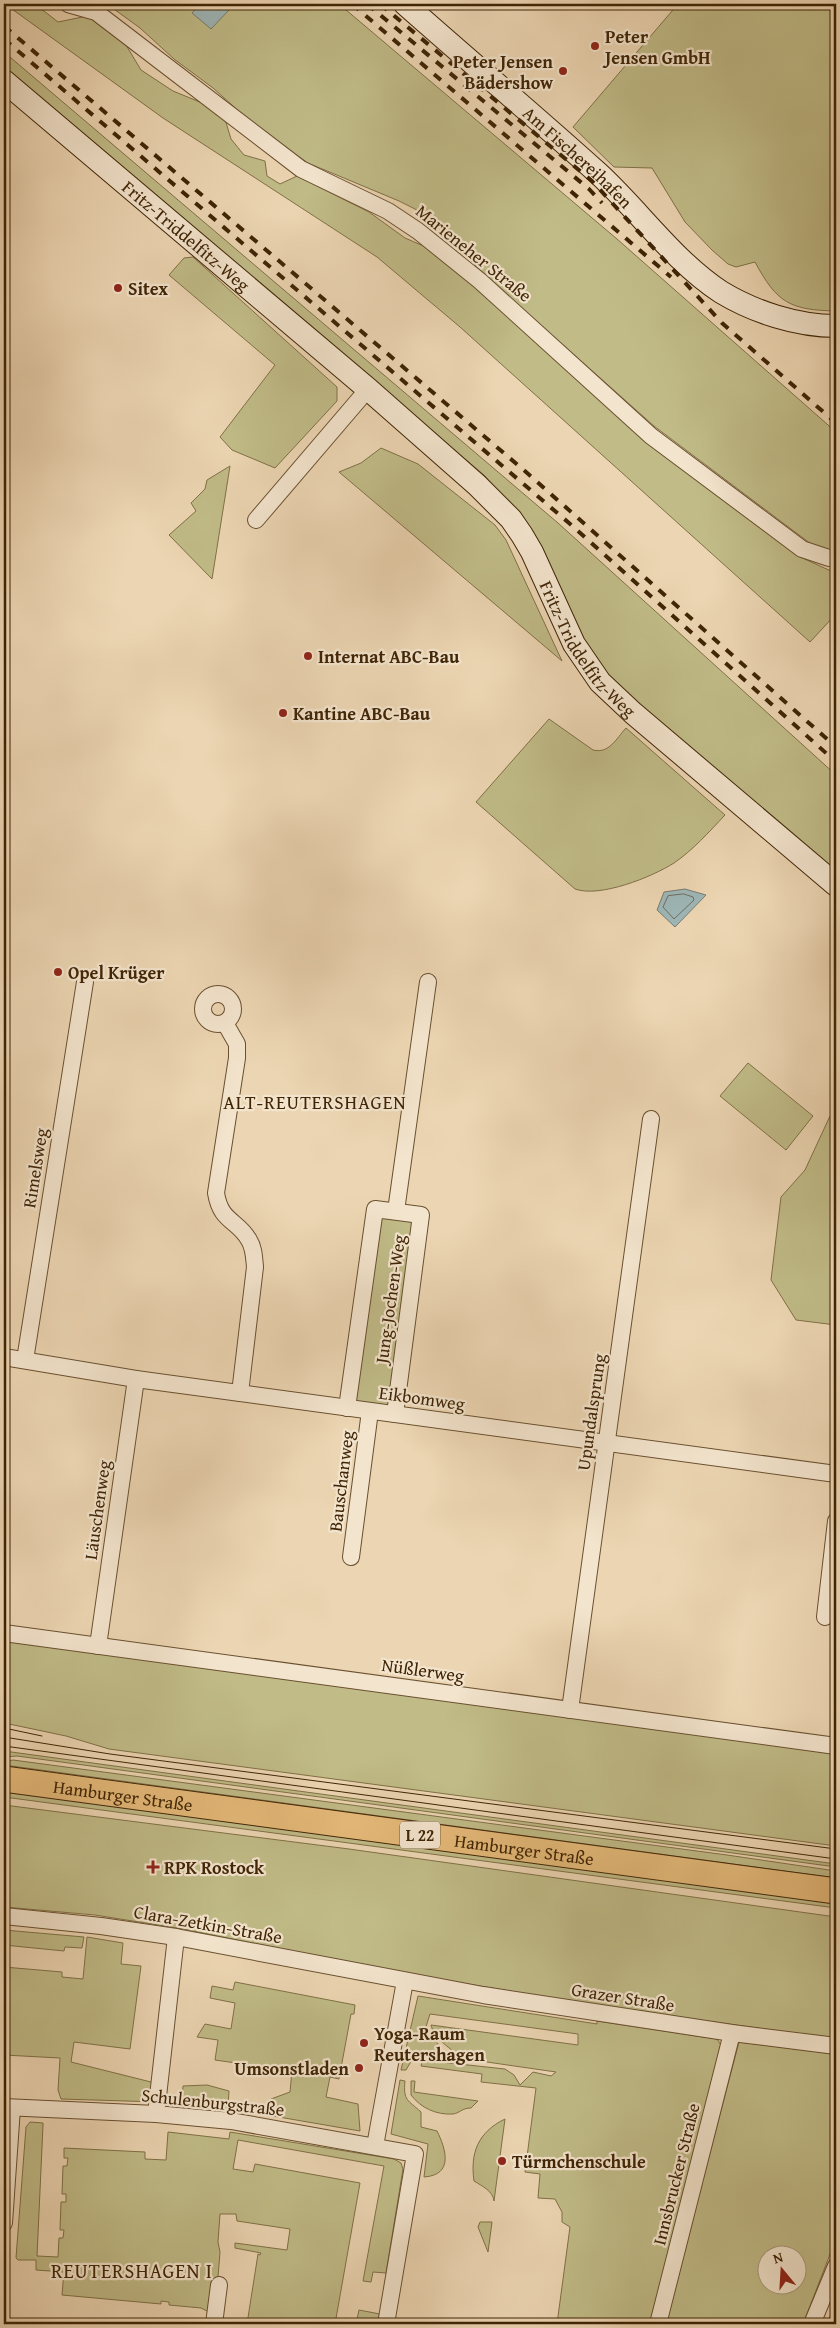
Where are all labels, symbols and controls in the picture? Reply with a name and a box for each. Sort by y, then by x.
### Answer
place label: Peter Jensen GmbH [602,23,711,71]
marker: Peter Jensen GmbH [589,40,601,52]
place label: Peter Jensen Bädershow [453,48,553,96]
marker: Peter Jensen Bädershow [557,65,569,77]
street label: Am Fischereihafen [517,99,639,214]
street label: Fritz-Triddelfitz-Weg [117,173,256,297]
street label: Marieneher Straße [410,198,538,308]
place label: Sitex [128,275,168,302]
marker: Sitex [112,282,124,294]
street label: Fritz-Triddelfitz-Weg [533,576,643,723]
place label: Internat ABC-Bau [318,643,460,670]
marker: Internat ABC-Bau [302,650,314,662]
place label: Kantine ABC-Bau [293,700,431,727]
marker: Kantine ABC-Bau [277,707,289,719]
place label: Opel Krüger [68,959,165,986]
marker: Opel Krüger [52,966,64,978]
district label: ALT-REUTERSHAGEN [223,1088,407,1116]
street label: Rimelsweg [15,1126,55,1210]
street label: Jung-Jochen-Weg [367,1233,412,1367]
street label: Upundalsprung [569,1352,613,1472]
street label: Eikbomweg [377,1379,467,1417]
street label: Bauschanweg [321,1429,361,1533]
street label: Läuschenweg [77,1458,117,1562]
street label: Nüßlerweg [380,1651,466,1689]
street label: Hamburger Straße [52,1772,194,1818]
road number: L 22 [400,1822,440,1848]
street label: Hamburger Straße [453,1826,596,1872]
place label: RPK Rostock [164,1854,265,1881]
marker: RPK Rostock [146,1860,160,1874]
street label: Clara-Zetkin-Straße [132,1898,284,1950]
street label: Grazer Straße [570,1976,676,2018]
place label: Yoga-Raum Reutershagen [374,2020,485,2068]
marker: Yoga-Raum Reutershagen [358,2037,370,2049]
place label: Umsonstladen [234,2055,349,2082]
marker: Umsonstladen [353,2062,365,2074]
street label: Schulenburgstraße [140,2081,286,2123]
street label: Innsbrucker Straße [645,2100,707,2248]
place label: Türmchenschule [512,2148,646,2175]
marker: Türmchenschule [496,2155,508,2167]
north arrow [758,2246,808,2296]
text: N [770,2246,786,2269]
district label: REUTERSHAGEN I [51,2256,213,2285]

